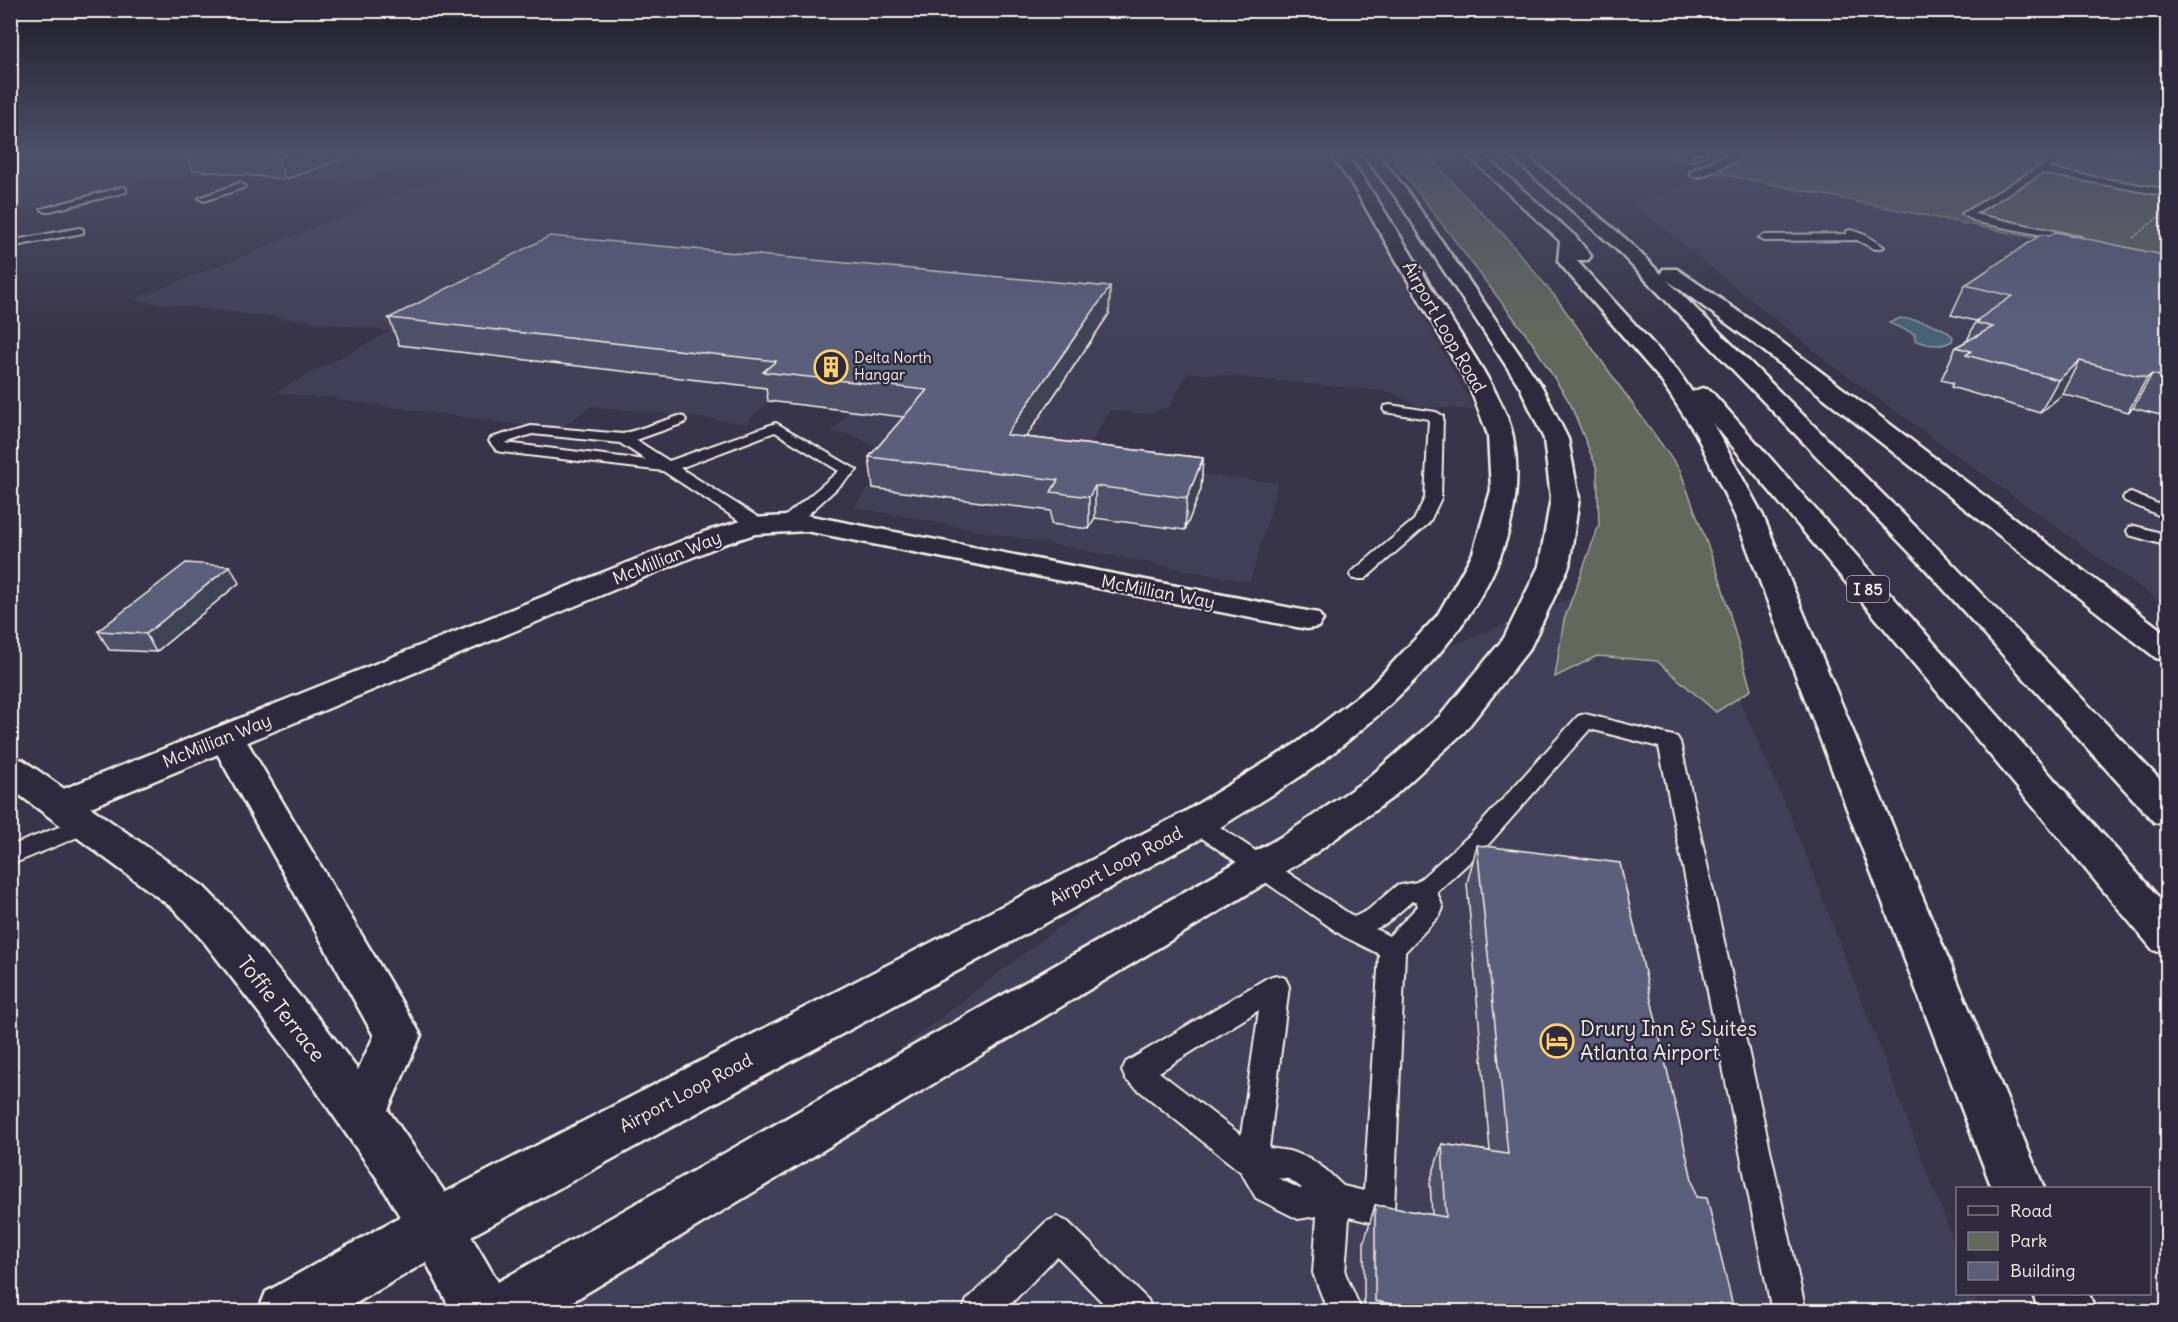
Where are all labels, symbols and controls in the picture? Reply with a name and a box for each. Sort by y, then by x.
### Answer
street label: Airport Loop Road [1398,257,1491,397]
place label: Delta North Hangar [854,348,932,384]
building icon: Delta North Hangar [813,349,849,385]
street label: McMillian Way [609,525,725,590]
street label: McMillian Way [1099,569,1217,614]
road number: I 85 [1847,576,1889,602]
street label: McMillian Way [159,708,275,773]
street label: Airport Loop Road [1045,821,1187,910]
street label: Toffie Terrace [232,950,331,1067]
place label: Drury Inn & Suites Atlanta Airport [1580,1015,1757,1066]
hotel icon: Drury Inn & Suites Atlanta Airport [1539,1023,1575,1059]
street label: Airport Loop Road [615,1048,757,1137]
legend [1956,1187,2151,1295]
text: Road [2010,1199,2053,1222]
text: Park [2010,1229,2047,1252]
text: Building [2010,1259,2075,1282]

